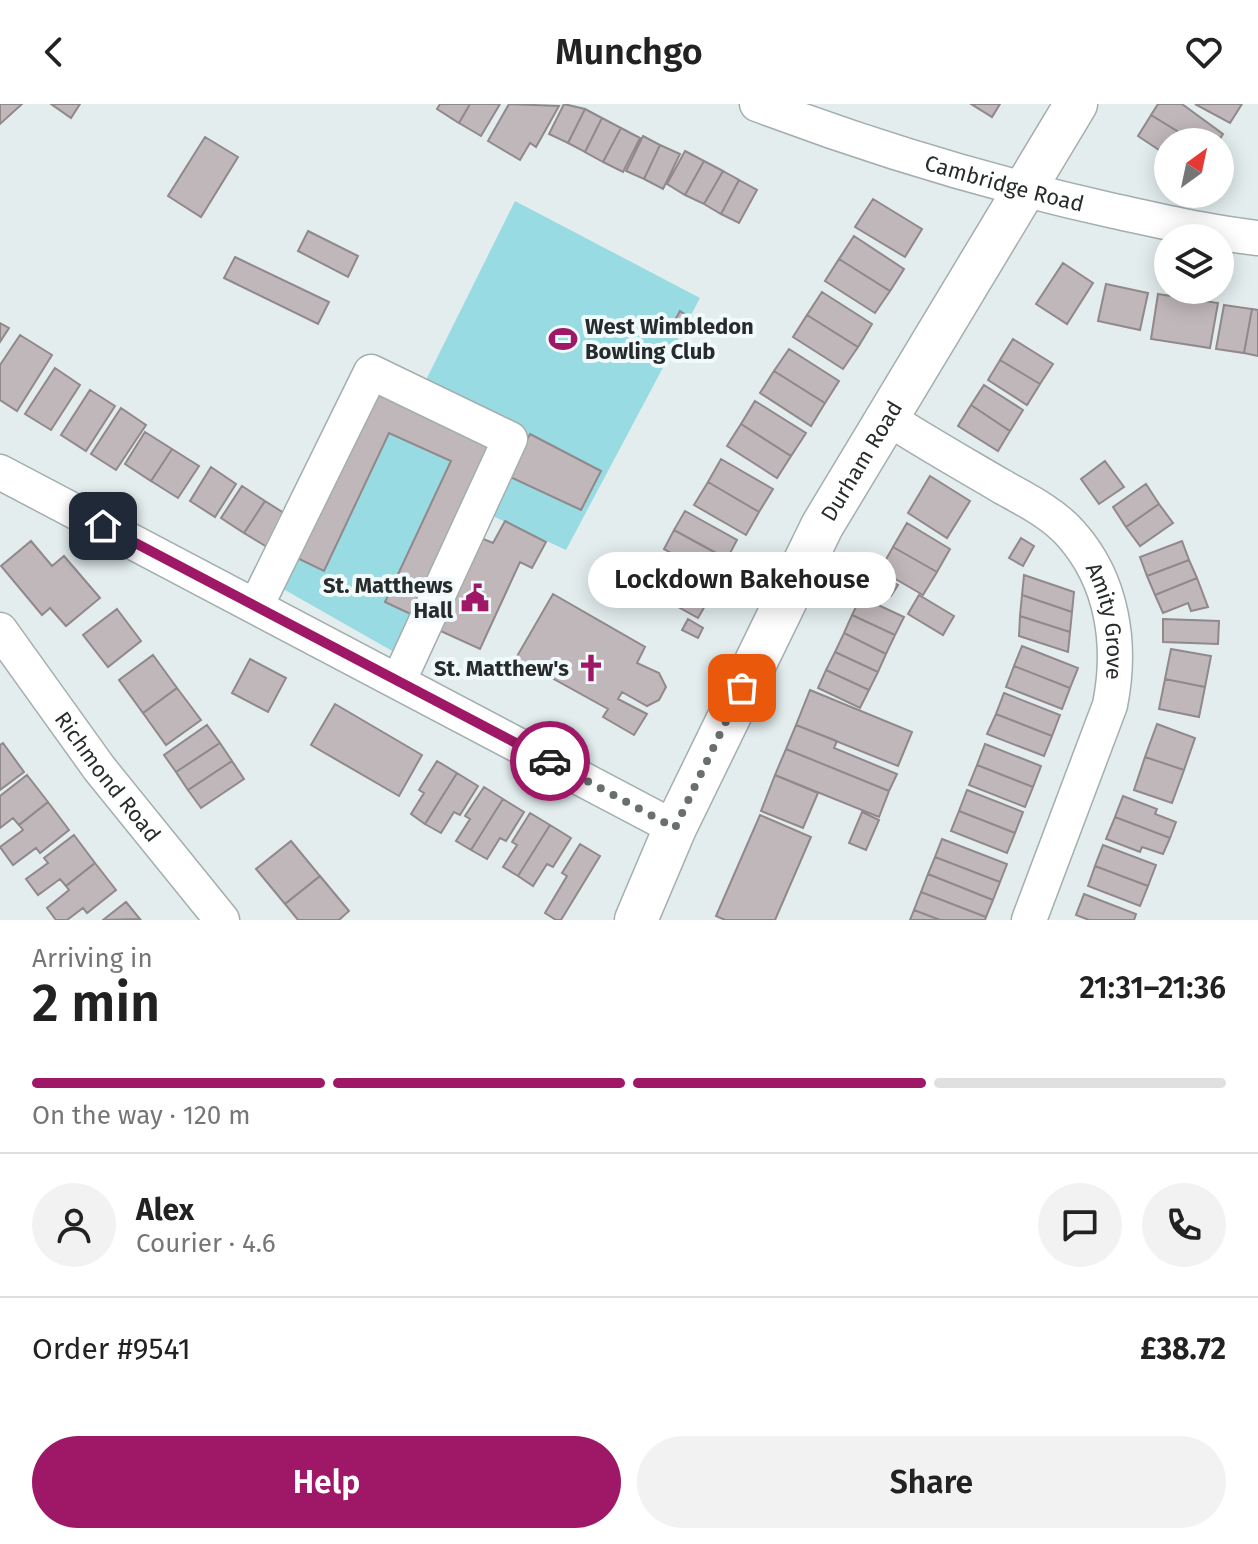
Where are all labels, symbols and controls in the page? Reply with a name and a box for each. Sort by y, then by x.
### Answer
icon: back [32,30,76,74]
text: Munchgo [555,30,703,74]
icon: heart [1182,30,1226,74]
north arrow [1154,128,1234,208]
map controls [1154,128,1234,304]
street label: Cambridge Road [922,149,1087,217]
button: layers [1154,224,1234,304]
place label: West Wimbledon Bowling Club [585,313,754,365]
sports icon: West Wimbledon Bowling Club [548,324,578,354]
street label: Durham Road [815,396,908,526]
pin [69,492,137,560]
icon: home [81,504,125,548]
callout: Lockdown Bakehouse [588,552,896,608]
street label: Amity Grove [1080,558,1128,681]
text: Lockdown Bakehouse [614,564,870,595]
place label: St. Matthews Hall [323,572,453,624]
public building icon: St. Matthews Hall [460,583,490,613]
church icon: St. Matthew's [576,653,606,683]
pin [708,654,776,722]
place label: St. Matthew's [434,655,569,682]
icon: bag [720,666,764,710]
street label: Richmond Road [49,706,167,847]
courier [510,721,590,801]
icon: car [528,739,572,783]
text: Arriving in [32,943,153,974]
text: 21:31–21:36 [1079,970,1226,1006]
text: 2 min [32,972,160,1035]
text: On the way · 120 m [32,1100,251,1131]
button: person [32,1183,116,1267]
button: chat [1038,1183,1122,1267]
button: phone [1142,1183,1226,1267]
text: Alex [136,1192,194,1228]
text: Courier · 4.6 [136,1228,276,1259]
text: Order #9541 [32,1331,191,1367]
text: £38.72 [1140,1331,1226,1367]
button: Help [32,1436,621,1528]
button: Share [637,1436,1226,1528]

